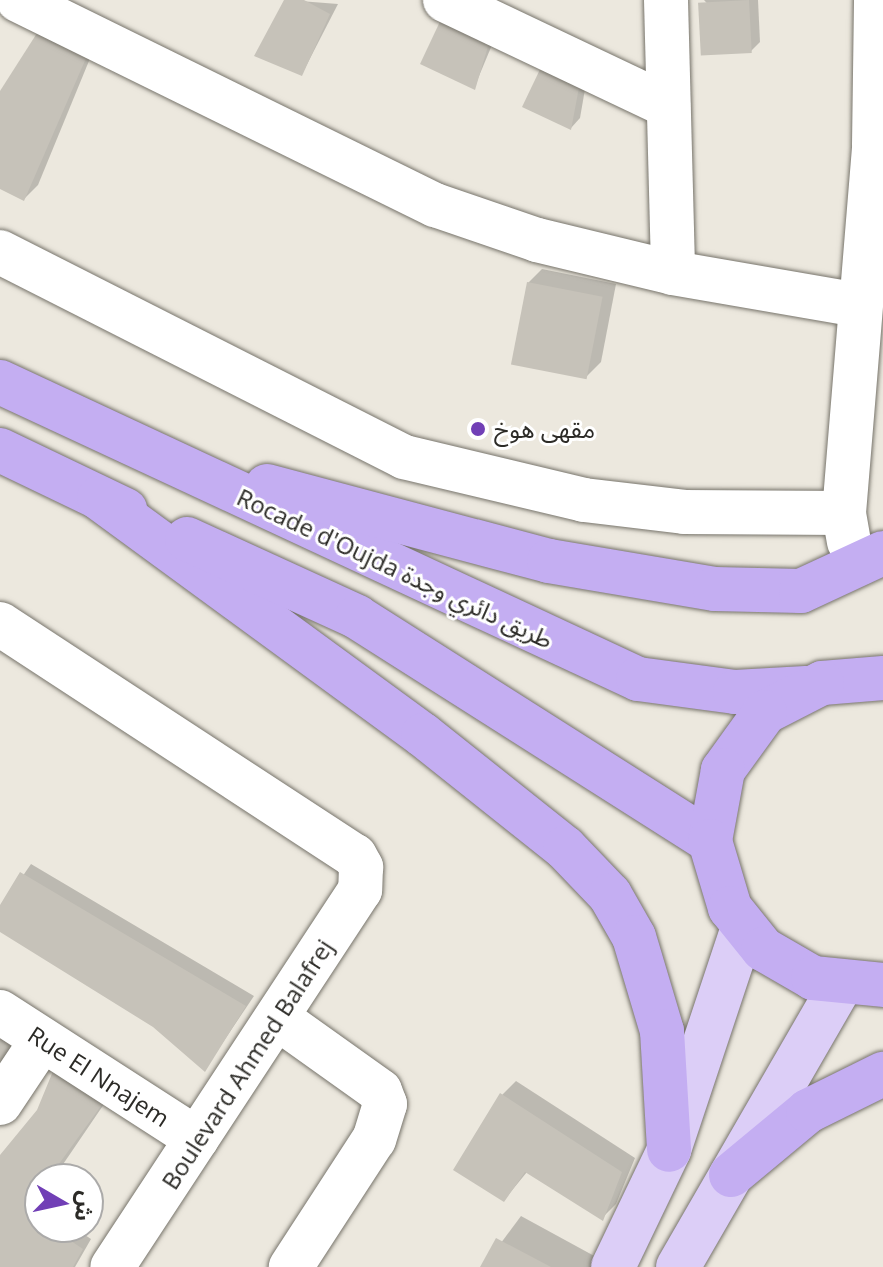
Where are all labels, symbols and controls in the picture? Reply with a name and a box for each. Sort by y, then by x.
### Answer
place label: مقهى هوخ [494,415,595,443]
marker: مقهى هوخ [469,420,487,438]
street label: Rocade d'Oujda طريق دائري وجدة [233,482,557,654]
street label: Boulevard Ahmed Balafrej [155,934,339,1194]
street label: Rue El Nnajem [23,1020,175,1132]
north arrow [24,1163,104,1243]
text: ش [69,1189,103,1224]

